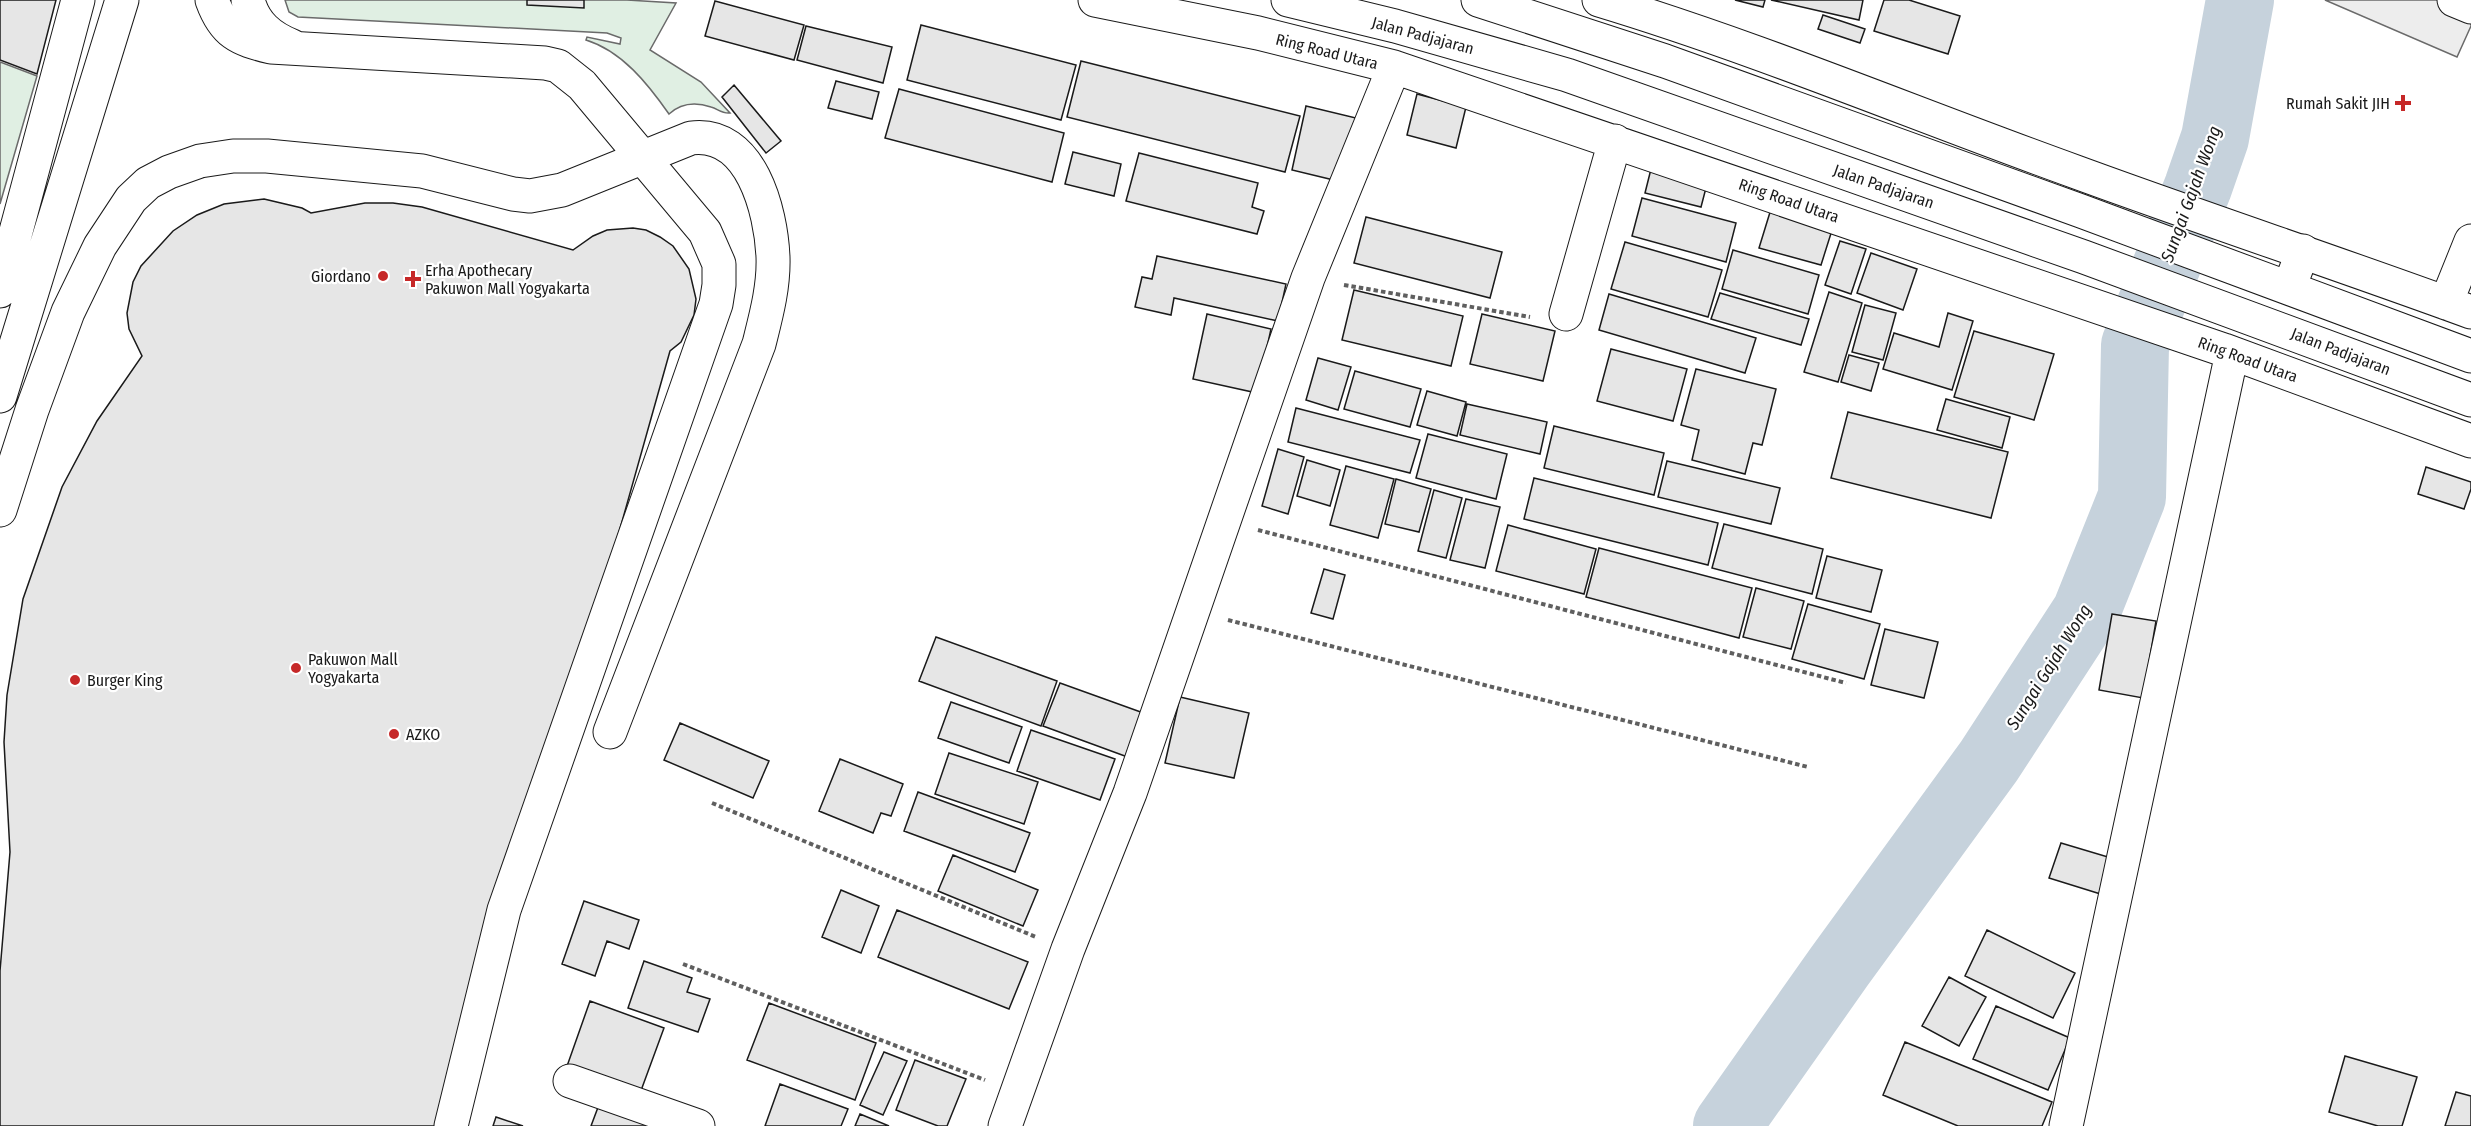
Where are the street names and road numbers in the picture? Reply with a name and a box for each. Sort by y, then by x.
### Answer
street label: Jalan Padjajaran [1370,13,1476,58]
street label: Ring Road Utara [1274,30,1380,73]
street label: Jalan Padjajaran [1831,160,1937,213]
street label: Ring Road Utara [1736,174,1842,227]
street label: Jalan Padjajaran [2288,324,2393,379]
street label: Ring Road Utara [2195,333,2300,386]

